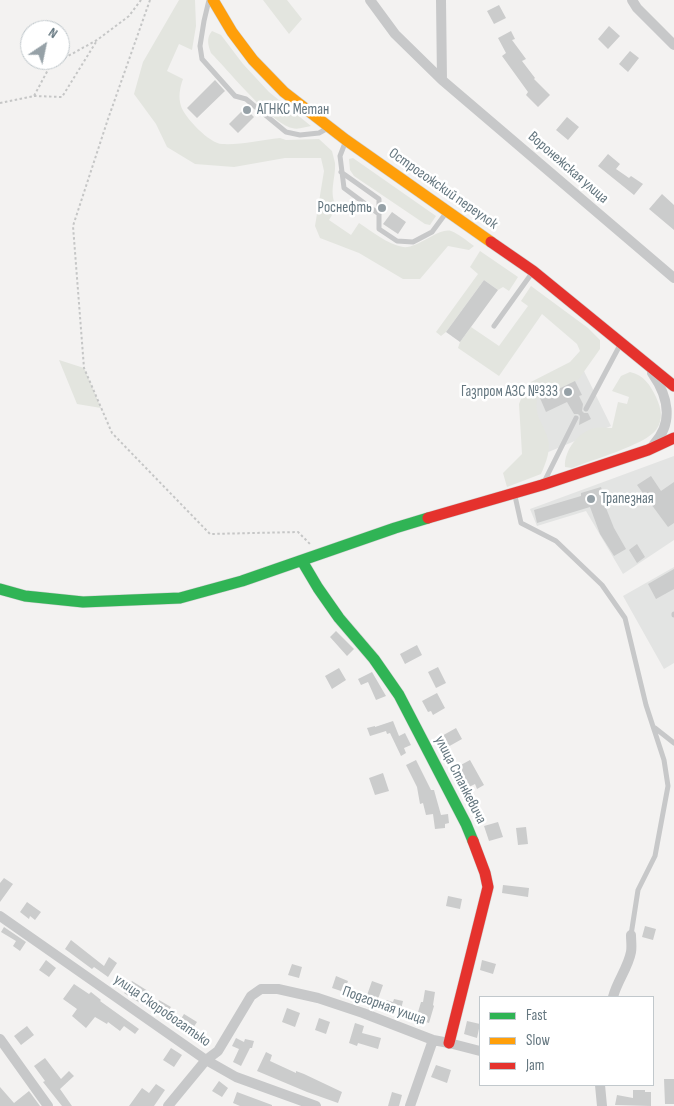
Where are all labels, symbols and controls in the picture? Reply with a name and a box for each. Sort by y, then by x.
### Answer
north arrow [20,20,70,70]
text: N [45,24,61,42]
place label: АГНКС Метан [257,101,329,119]
marker: АГНКС Метан [241,104,253,116]
street label: Воронежская улица [524,128,612,208]
street label: Острогожский переулок [385,145,501,233]
place label: Роснефть [318,199,372,217]
marker: Роснефть [376,202,388,214]
place label: Газпром АЗС №333 [461,383,558,401]
marker: Газпром АЗС №333 [562,386,574,398]
place label: Трапезная [601,490,654,508]
marker: Трапезная [585,493,597,505]
street label: улица Станкевича [430,733,490,827]
street label: улица Скоробогатько [110,971,214,1051]
street label: Подгорная улица [340,983,428,1029]
legend [479,996,654,1086]
text: Fast [526,1006,547,1025]
text: Slow [526,1031,550,1050]
text: Jam [526,1056,544,1075]

